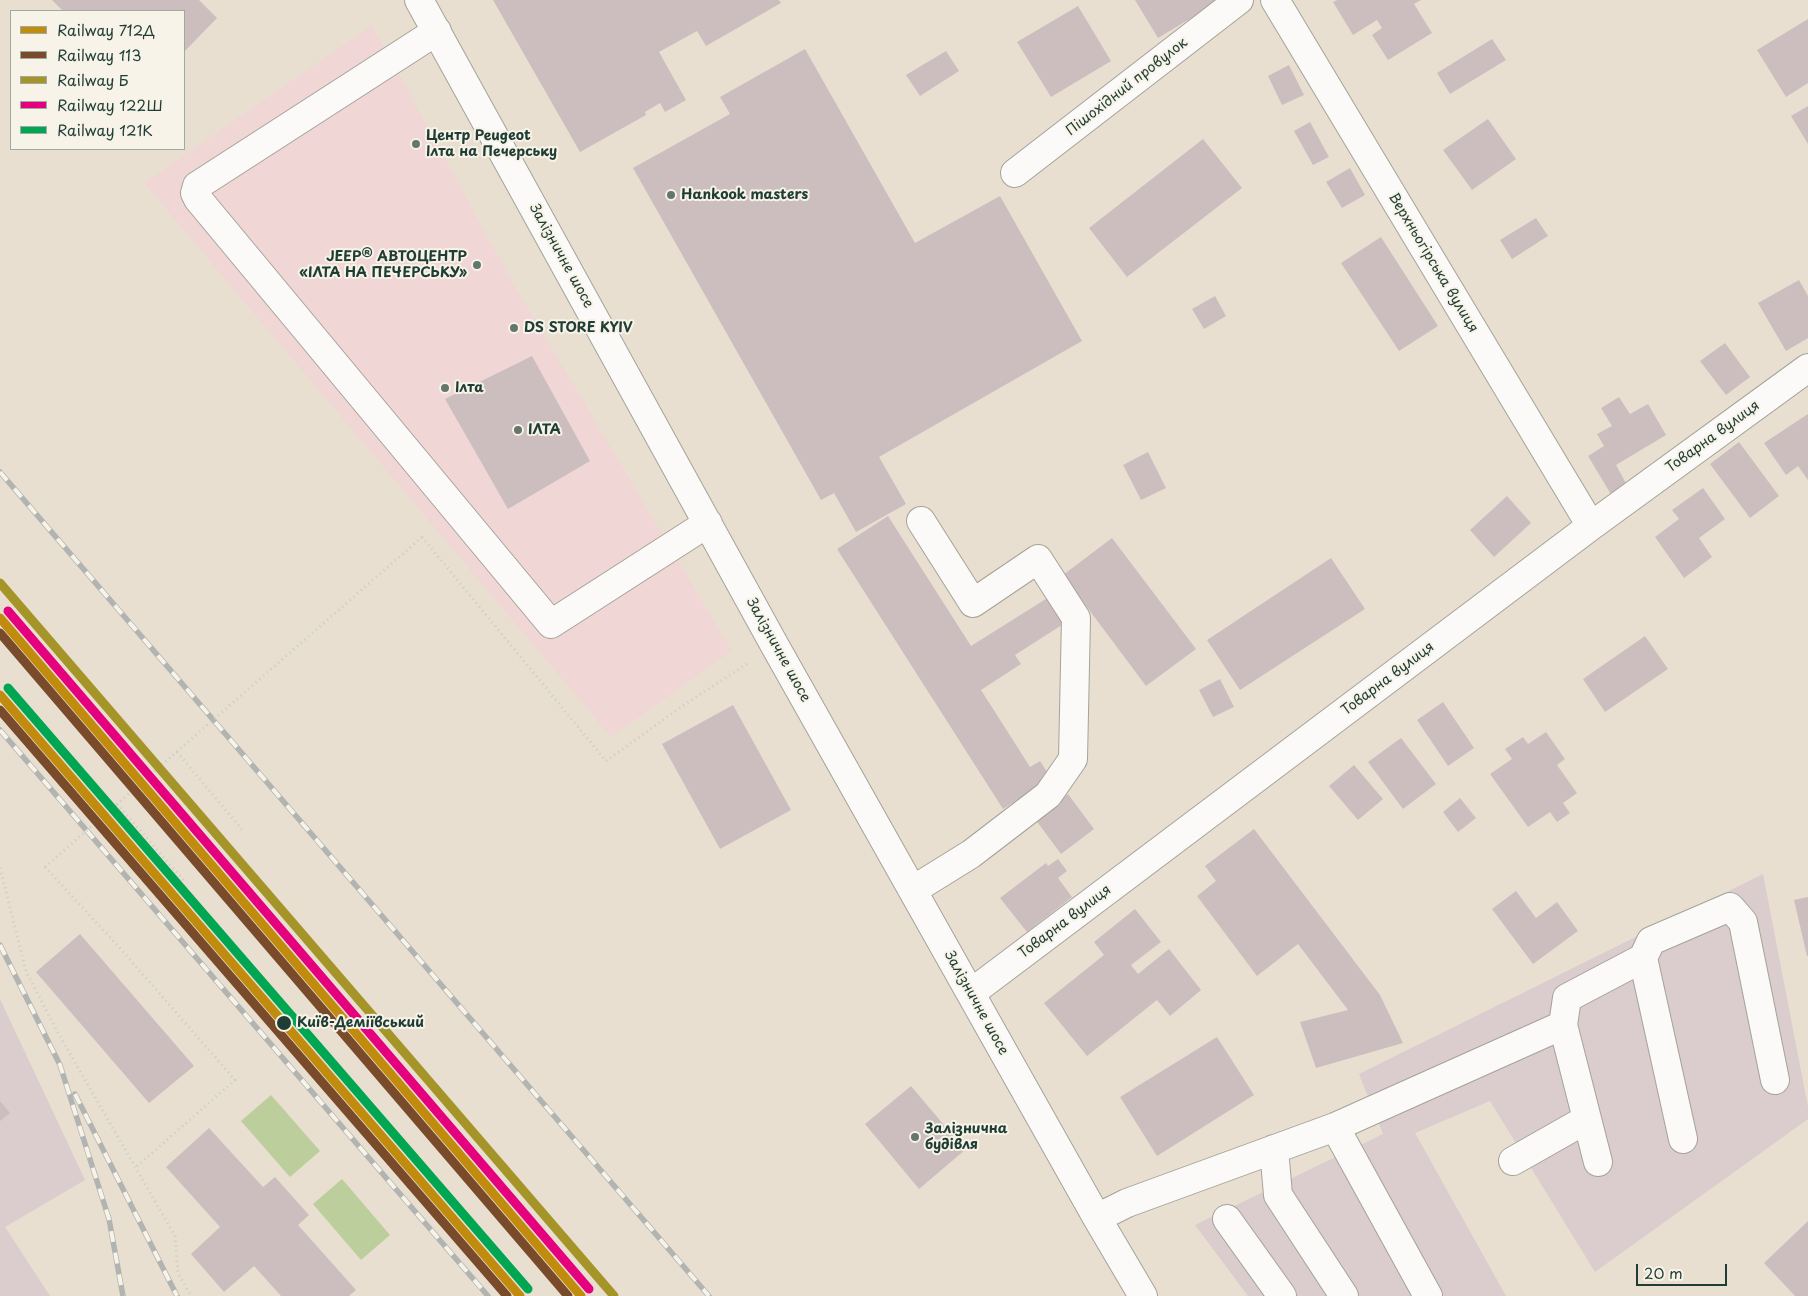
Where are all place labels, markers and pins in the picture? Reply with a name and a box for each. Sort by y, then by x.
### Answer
place label: Центр Peugeot Ілта на Печерську [426,128,557,160]
marker: Центр Peugeot Ілта на Печерську [410,138,422,150]
place label: Hankook masters [681,187,808,203]
marker: Hankook masters [665,189,677,201]
place label: JEEP® АВТОЦЕНТР «ІЛТА НА ПЕЧЕРСЬКУ» [299,249,467,282]
marker: JEEP® АВТОЦЕНТР «ІЛТА НА ПЕЧЕРСЬКУ» [471,259,483,271]
place label: DS STORE KYIV [524,320,633,336]
marker: DS STORE KYIV [508,322,520,334]
place label: Ілта [455,380,484,396]
marker: Ілта [439,382,451,394]
place label: ІЛТА [528,422,561,438]
marker: ІЛТА [512,424,524,436]
marker: Київ-Деміївський [275,1014,293,1032]
place label: Київ-Деміївський [297,1015,424,1031]
place label: Залізнична будівля [925,1121,1008,1154]
marker: Залізнична будівля [909,1131,921,1143]

